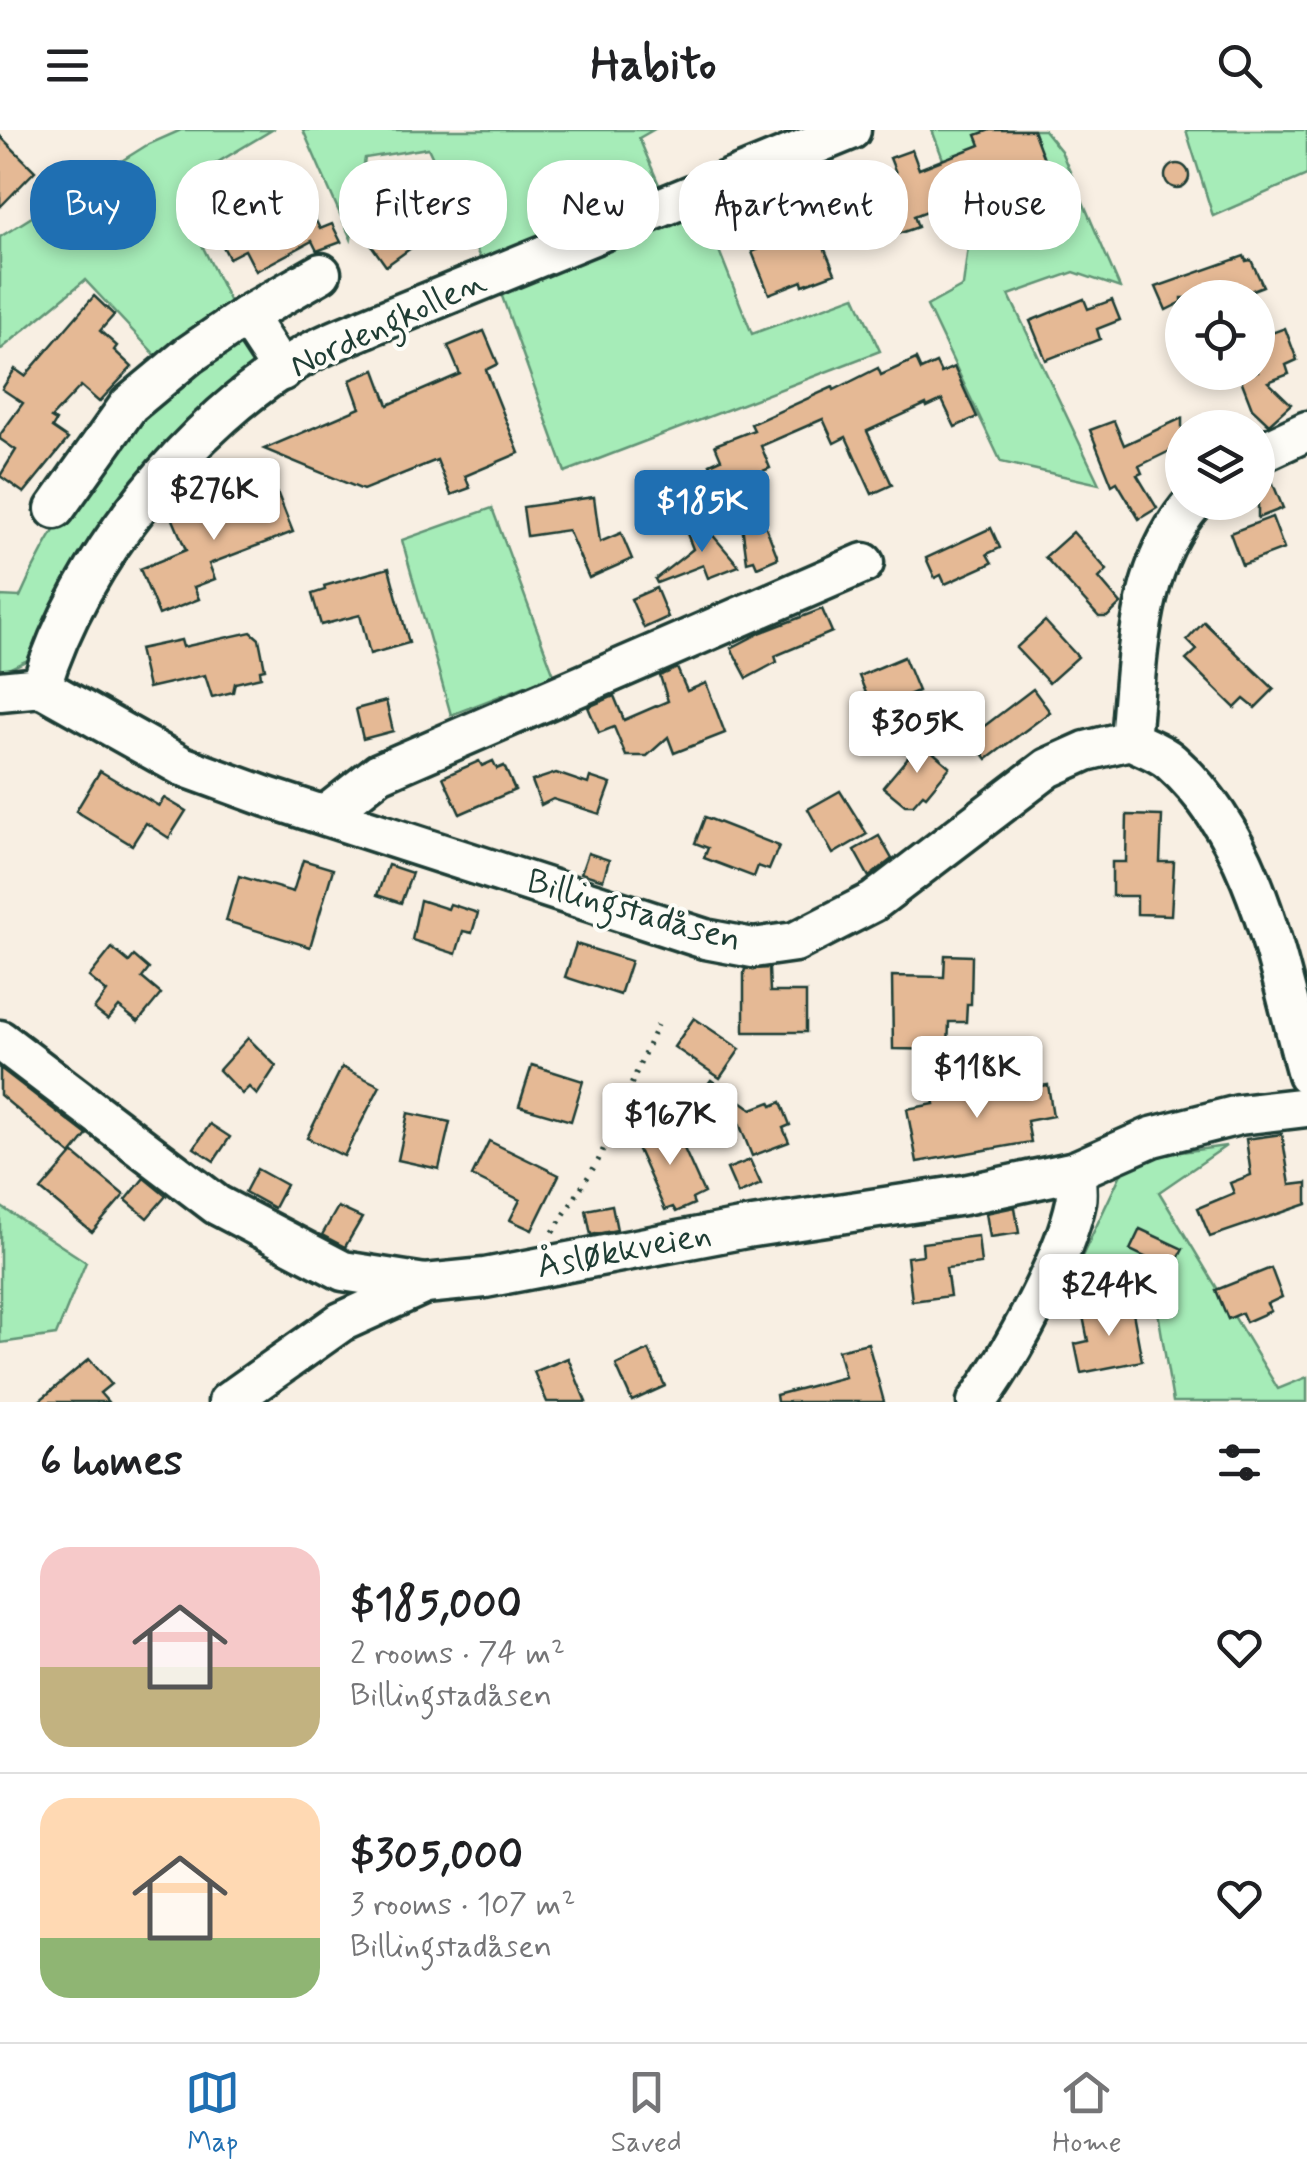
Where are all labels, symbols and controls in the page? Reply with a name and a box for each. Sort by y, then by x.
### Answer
text: Habito [591,36,716,95]
icon: menu [40,38,95,93]
icon: search [1212,38,1267,93]
chip: Buy [30,160,156,250]
chip: Rent [176,160,319,250]
chip: Filters [339,160,507,250]
chip: New [527,160,659,250]
chip: Apartment [679,160,908,250]
chip: House [928,160,1081,250]
street label: Nordengkollen [283,259,495,393]
map controls [1165,280,1275,520]
button: locate [1165,280,1275,390]
button: layers [1165,410,1275,520]
pin: $276K [144,458,284,543]
text: $276K [170,469,258,511]
pin: $185K [632,470,772,555]
text: $185K [656,481,748,523]
pin: $305K [847,691,987,776]
text: $305K [871,702,963,744]
street label: Billingstadåsen [520,858,747,967]
pin: $118K [907,1036,1047,1121]
text: $118K [934,1047,1020,1089]
pin: $167K [600,1083,740,1168]
text: $167K [624,1094,716,1136]
street label: Åsløkkveien [533,1212,715,1290]
pin: $244K [1039,1254,1179,1339]
text: $244K [1061,1265,1157,1307]
text: 6 homes [40,1435,183,1490]
icon: filters [1212,1435,1267,1490]
text: $185,000 [350,1578,522,1633]
icon: home [120,1587,240,1707]
icon: heart [1212,1620,1267,1675]
text: 2 rooms · 74 m² [350,1633,565,1675]
text: Billingstadåsen [350,1675,552,1717]
text: $305,000 [350,1829,523,1884]
icon: home [120,1838,240,1958]
icon: heart [1212,1871,1267,1926]
text: 3 rooms · 107 m² [350,1884,575,1926]
text: Billingstadåsen [350,1926,552,1968]
tab: Map [185,2065,240,2162]
tab: Saved [611,2065,682,2162]
tab: Home [1052,2065,1122,2162]

